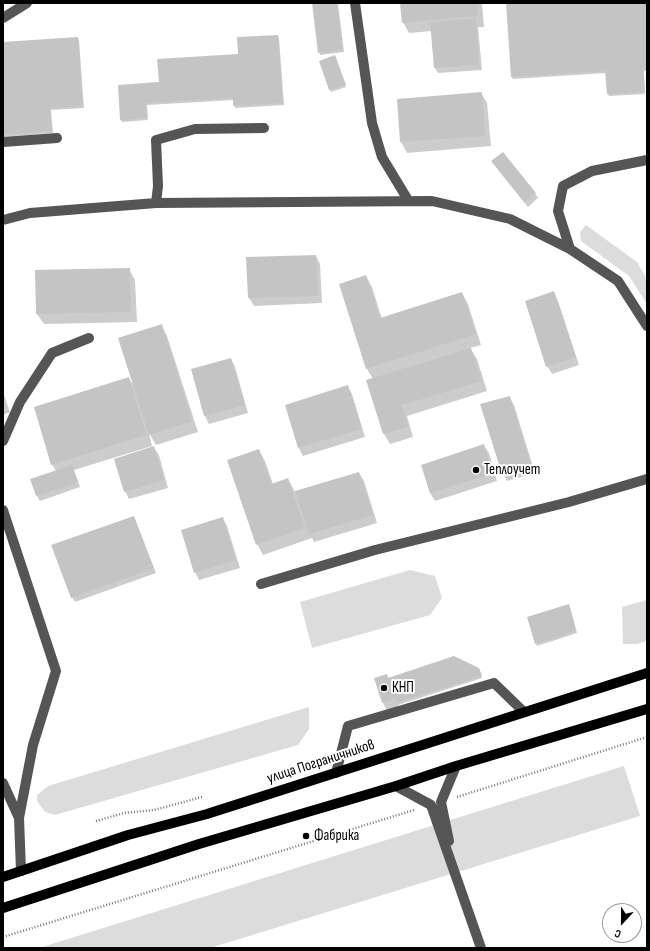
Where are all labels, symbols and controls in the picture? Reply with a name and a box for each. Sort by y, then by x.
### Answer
place label: Теплоучет [484,461,540,479]
marker: Теплоучет [471,465,481,475]
place label: КНП [392,679,414,697]
marker: КНП [379,683,389,693]
street label: улица Пограничников [265,736,377,788]
place label: Фабрика [314,827,359,845]
marker: Фабрика [301,831,311,841]
north arrow [602,903,642,943]
text: С [613,927,623,941]

